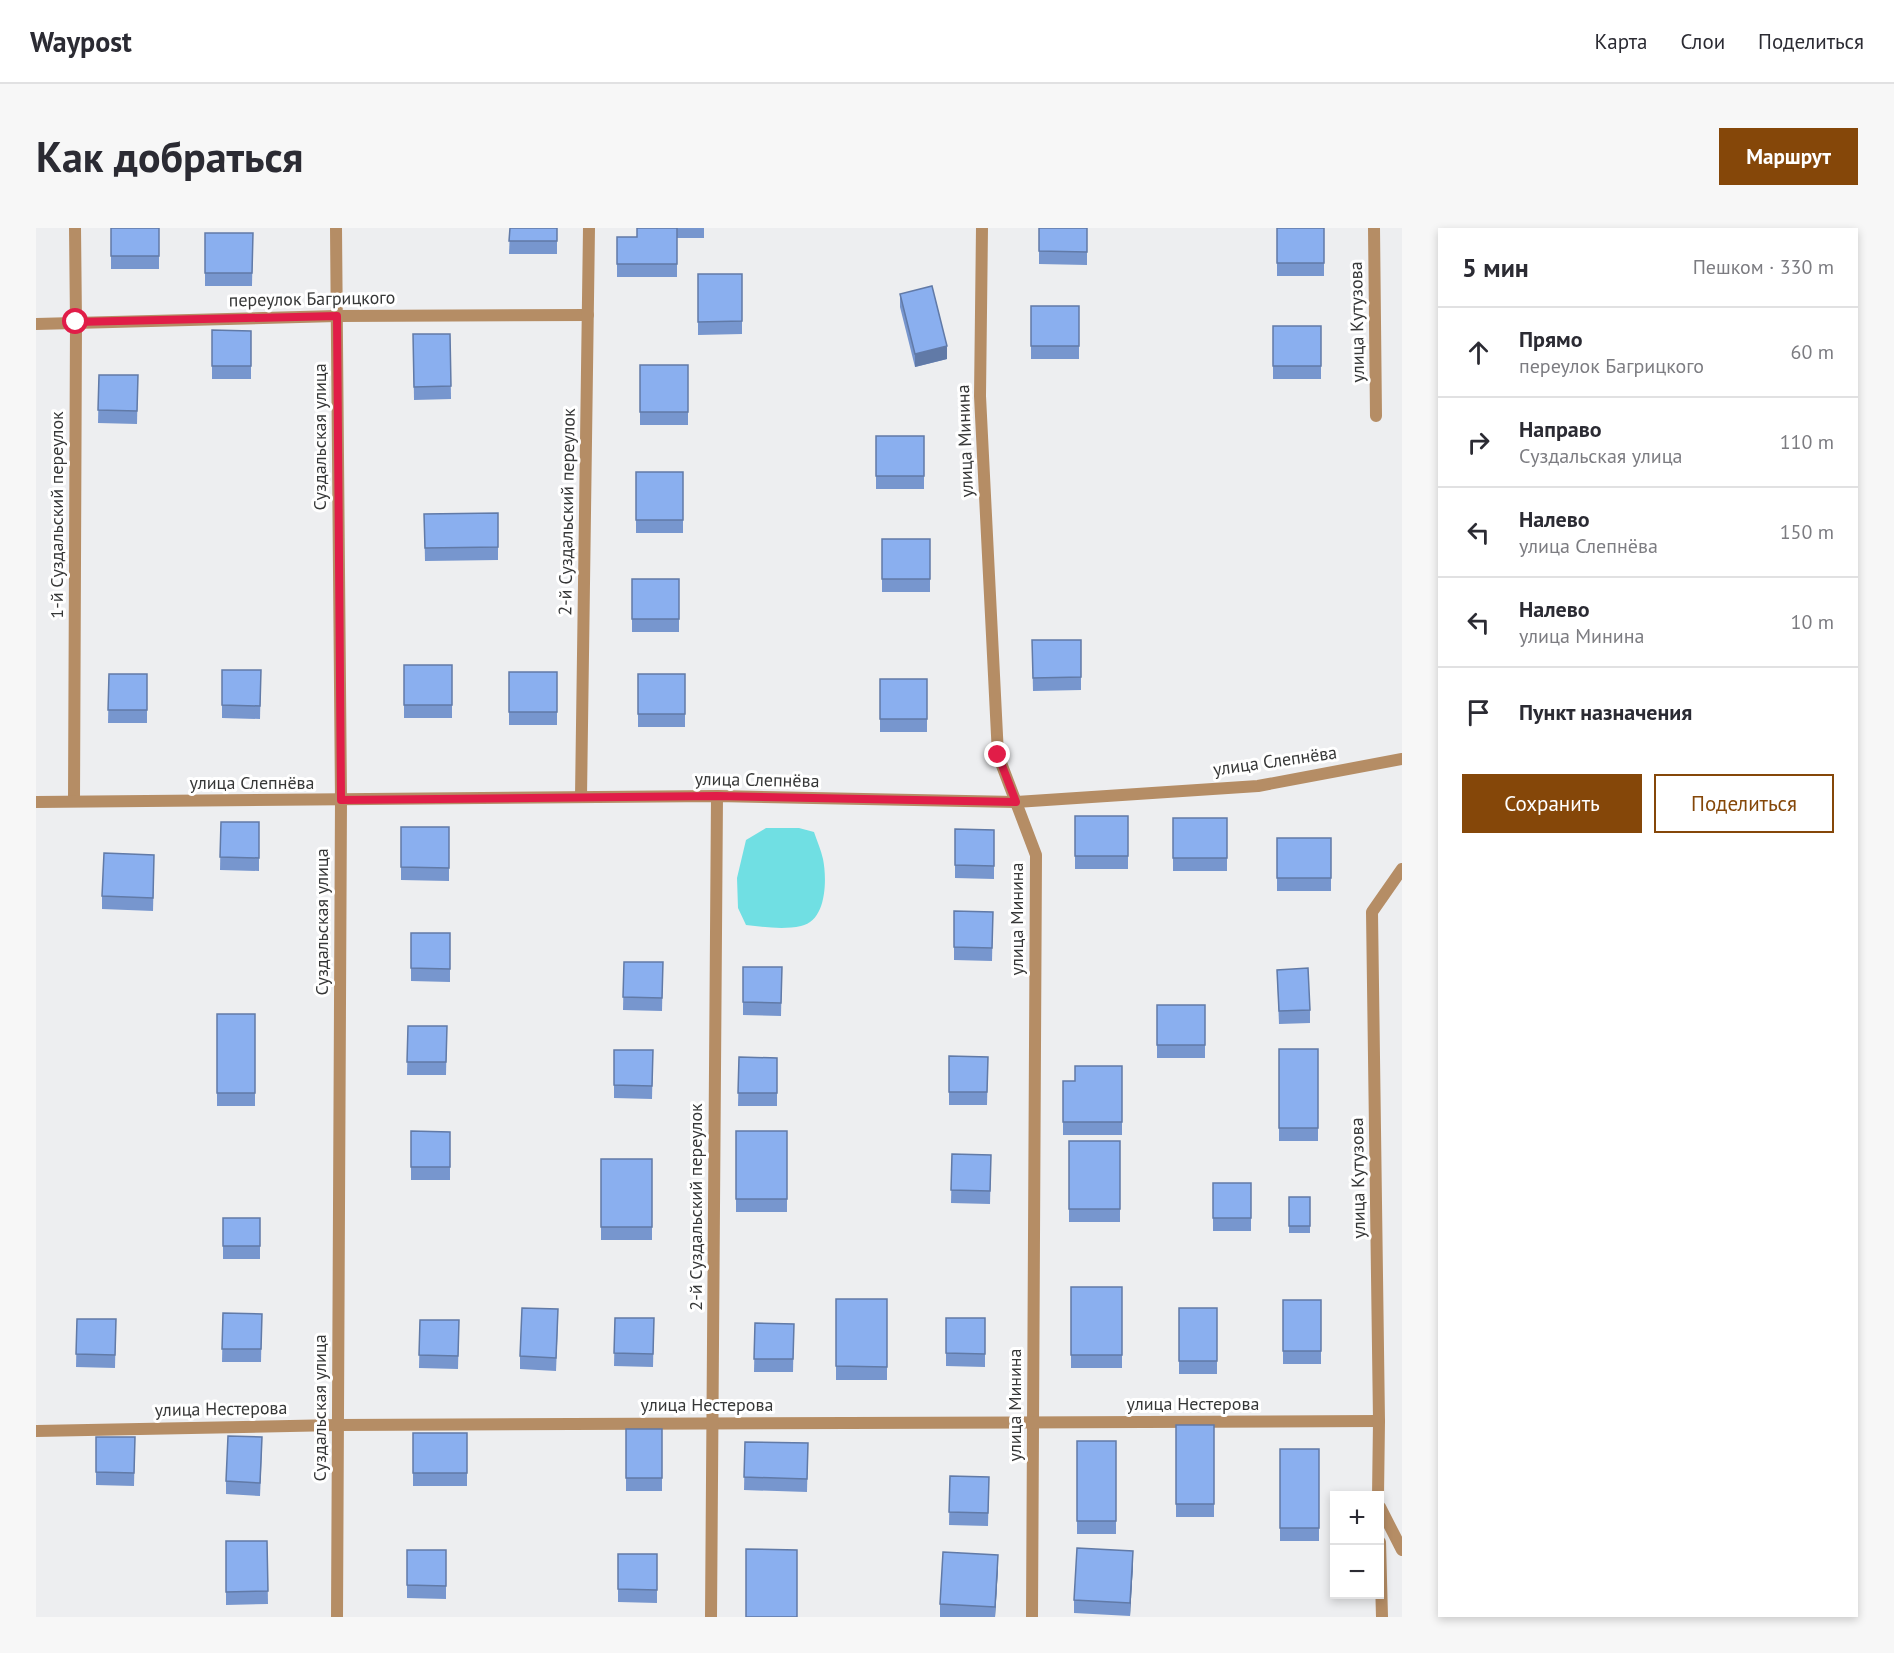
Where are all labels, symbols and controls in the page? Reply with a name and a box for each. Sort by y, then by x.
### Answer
text: Waypost [30,23,132,60]
text: Карта [1594,28,1647,55]
text: Слои [1680,28,1725,55]
text: Поделиться [1758,28,1864,55]
button: Маршрут [1719,128,1858,185]
text: Как добраться [36,129,303,184]
text: 5 мин [1462,251,1529,284]
text: Пешком · 330 m [1693,254,1834,280]
street label: улица Кутузова [1344,261,1369,383]
street label: переулок Багрицкого [229,286,395,311]
route start [62,308,88,334]
text: Прямо [1519,325,1582,353]
icon: ahead [1462,336,1495,369]
text: 60 m [1791,339,1834,365]
text: переулок Багрицкого [1519,353,1704,379]
street label: Суздальская улица [308,363,331,511]
street label: улица Минина [951,384,978,498]
street label: 2-й Суздальский переулок [553,408,580,616]
street label: 1-й Суздальский переулок [45,411,68,619]
text: Направо [1519,415,1602,443]
icon: right [1462,426,1495,459]
text: 110 m [1780,429,1834,455]
text: Суздальская улица [1519,443,1683,469]
text: Налево [1519,505,1590,533]
icon: left [1462,516,1495,549]
text: 150 m [1780,519,1834,545]
text: улица Слепнёва [1519,533,1658,559]
text: Налево [1519,595,1590,623]
icon: left [1462,606,1495,639]
text: 10 m [1791,609,1834,635]
text: улица Минина [1519,623,1644,649]
icon: arrive [1462,696,1495,729]
text: Пункт назначения [1519,698,1692,726]
street label: улица Слепнёва [1211,740,1338,781]
route end [984,741,1010,767]
street label: улица Слепнёва [694,767,820,792]
street label: улица Слепнёва [190,771,314,794]
button: Сохранить [1462,774,1642,833]
button: Поделиться [1654,774,1834,833]
street label: Суздальская улица [310,848,333,996]
street label: улица Минина [1005,863,1028,975]
street label: 2-й Суздальский переулок [684,1103,707,1311]
street label: улица Кутузова [1345,1117,1370,1239]
street label: Суздальская улица [308,1334,331,1482]
street label: улица Минина [1003,1349,1026,1461]
street label: улица Нестерова [1127,1392,1259,1415]
street label: улица Нестерова [641,1393,773,1416]
street label: улица Нестерова [154,1396,288,1421]
map controls [1330,1491,1384,1599]
button: + [1330,1491,1384,1545]
button: − [1330,1545,1384,1599]

